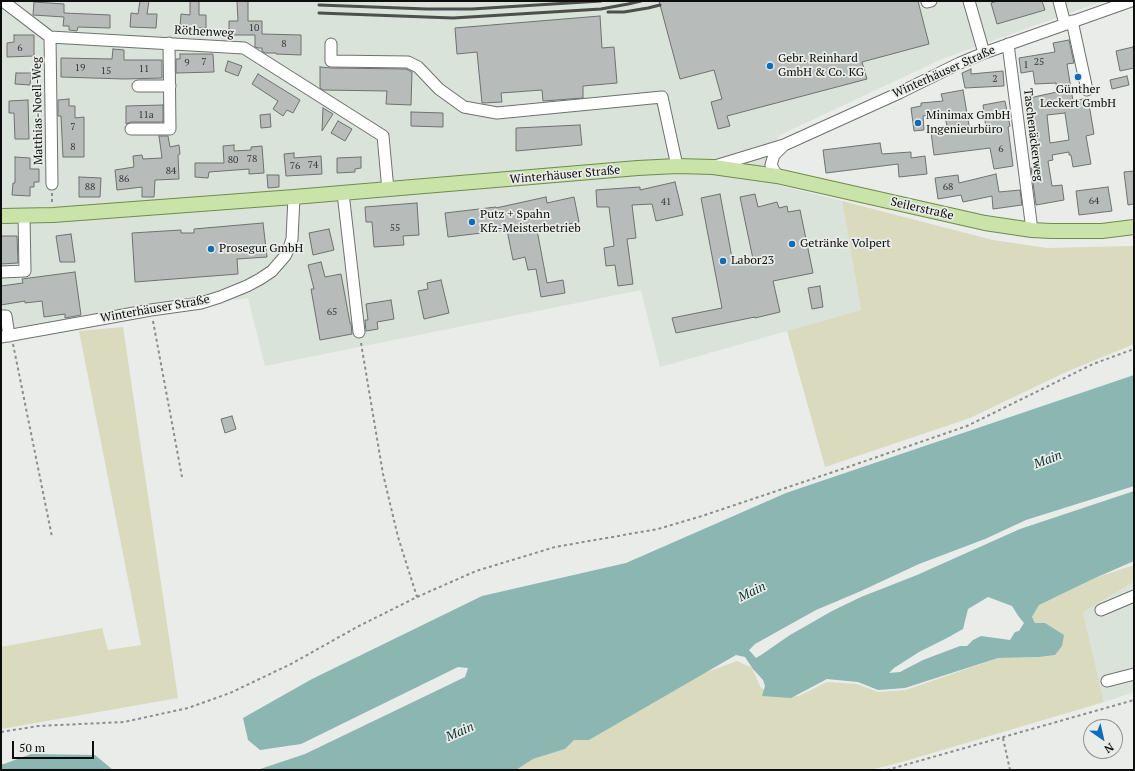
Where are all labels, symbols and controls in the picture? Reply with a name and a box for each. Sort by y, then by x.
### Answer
house number: 10 [249,22,259,34]
street label: Röthenweg [174,23,234,41]
house number: 8 [281,38,287,50]
house number: 6 [17,42,23,54]
street label: Winterhäuser Straße [890,43,998,101]
place label: Gebr. Reinhard GmbH & Co. KG [778,52,864,80]
house number: 7 [201,56,207,68]
house number: 25 [1034,56,1044,68]
street label: Matthias-Noell-Weg [30,57,46,165]
house number: 9 [184,57,190,69]
house number: 1 [1023,59,1029,71]
marker: Gebr. Reinhard GmbH & Co. KG [765,61,775,71]
house number: 19 [75,62,85,74]
house number: 11 [139,63,149,75]
house number: 15 [101,65,111,77]
marker: Günther Leckert GmbH [1073,72,1083,82]
house number: 2 [992,73,998,85]
place label: Günther Leckert GmbH [1040,83,1116,111]
street label: Taschenäckerweg [1020,88,1046,182]
house number: 11a [138,109,154,121]
place label: Minimax GmbH Ingenieurbüro [926,109,1010,137]
marker: Minimax GmbH Ingenieurbüro [913,118,923,128]
house number: 7 [70,121,76,133]
house number: 8 [70,141,76,153]
house number: 6 [998,143,1004,155]
house number: 78 [247,153,257,165]
house number: 80 [228,154,238,166]
house number: 74 [308,159,318,171]
house number: 76 [290,160,300,172]
street label: Winterhäuser Straße [509,163,621,187]
house number: 84 [166,165,176,177]
house number: 86 [119,173,129,185]
house number: 88 [85,181,95,193]
house number: 68 [943,181,953,193]
street label: Seilerstraße [889,195,955,223]
house number: 64 [1089,195,1099,207]
house number: 41 [661,196,671,208]
place label: Putz + Spahn Kfz-Meisterbetrieb [480,208,581,236]
marker: Putz + Spahn Kfz-Meisterbetrieb [467,217,477,227]
house number: 55 [390,222,400,234]
place label: Getränke Volpert [800,237,891,251]
marker: Getränke Volpert [787,239,797,249]
place label: Prosegur GmbH [219,242,303,256]
marker: Prosegur GmbH [206,244,216,254]
place label: Labor23 [731,254,774,268]
marker: Labor23 [718,256,728,266]
street label: Winterhäuser Straße [99,292,211,326]
house number: 65 [327,306,337,318]
water label: Main [1032,448,1064,472]
water label: Main [736,579,768,605]
water label: Main [444,719,476,745]
north arrow [1083,719,1123,759]
scale bar [14,733,96,759]
text: 50 m [19,740,45,755]
text: N [1102,740,1117,756]

